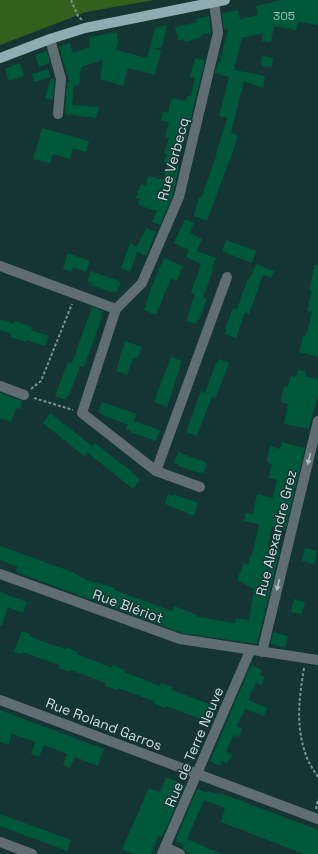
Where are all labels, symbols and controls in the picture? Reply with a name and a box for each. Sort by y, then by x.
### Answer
house number: 305 [273,8,295,24]
street label: Rue Verbecq [153,115,193,203]
one-way arrow [305,453,311,465]
street label: Rue Alexandre Grez [252,468,300,598]
one-way arrow [275,579,281,591]
street label: Rue Blériot [90,585,166,627]
street label: Rue de Terre Neuve [161,684,227,810]
street label: Rue Roland Garros [43,694,165,754]

